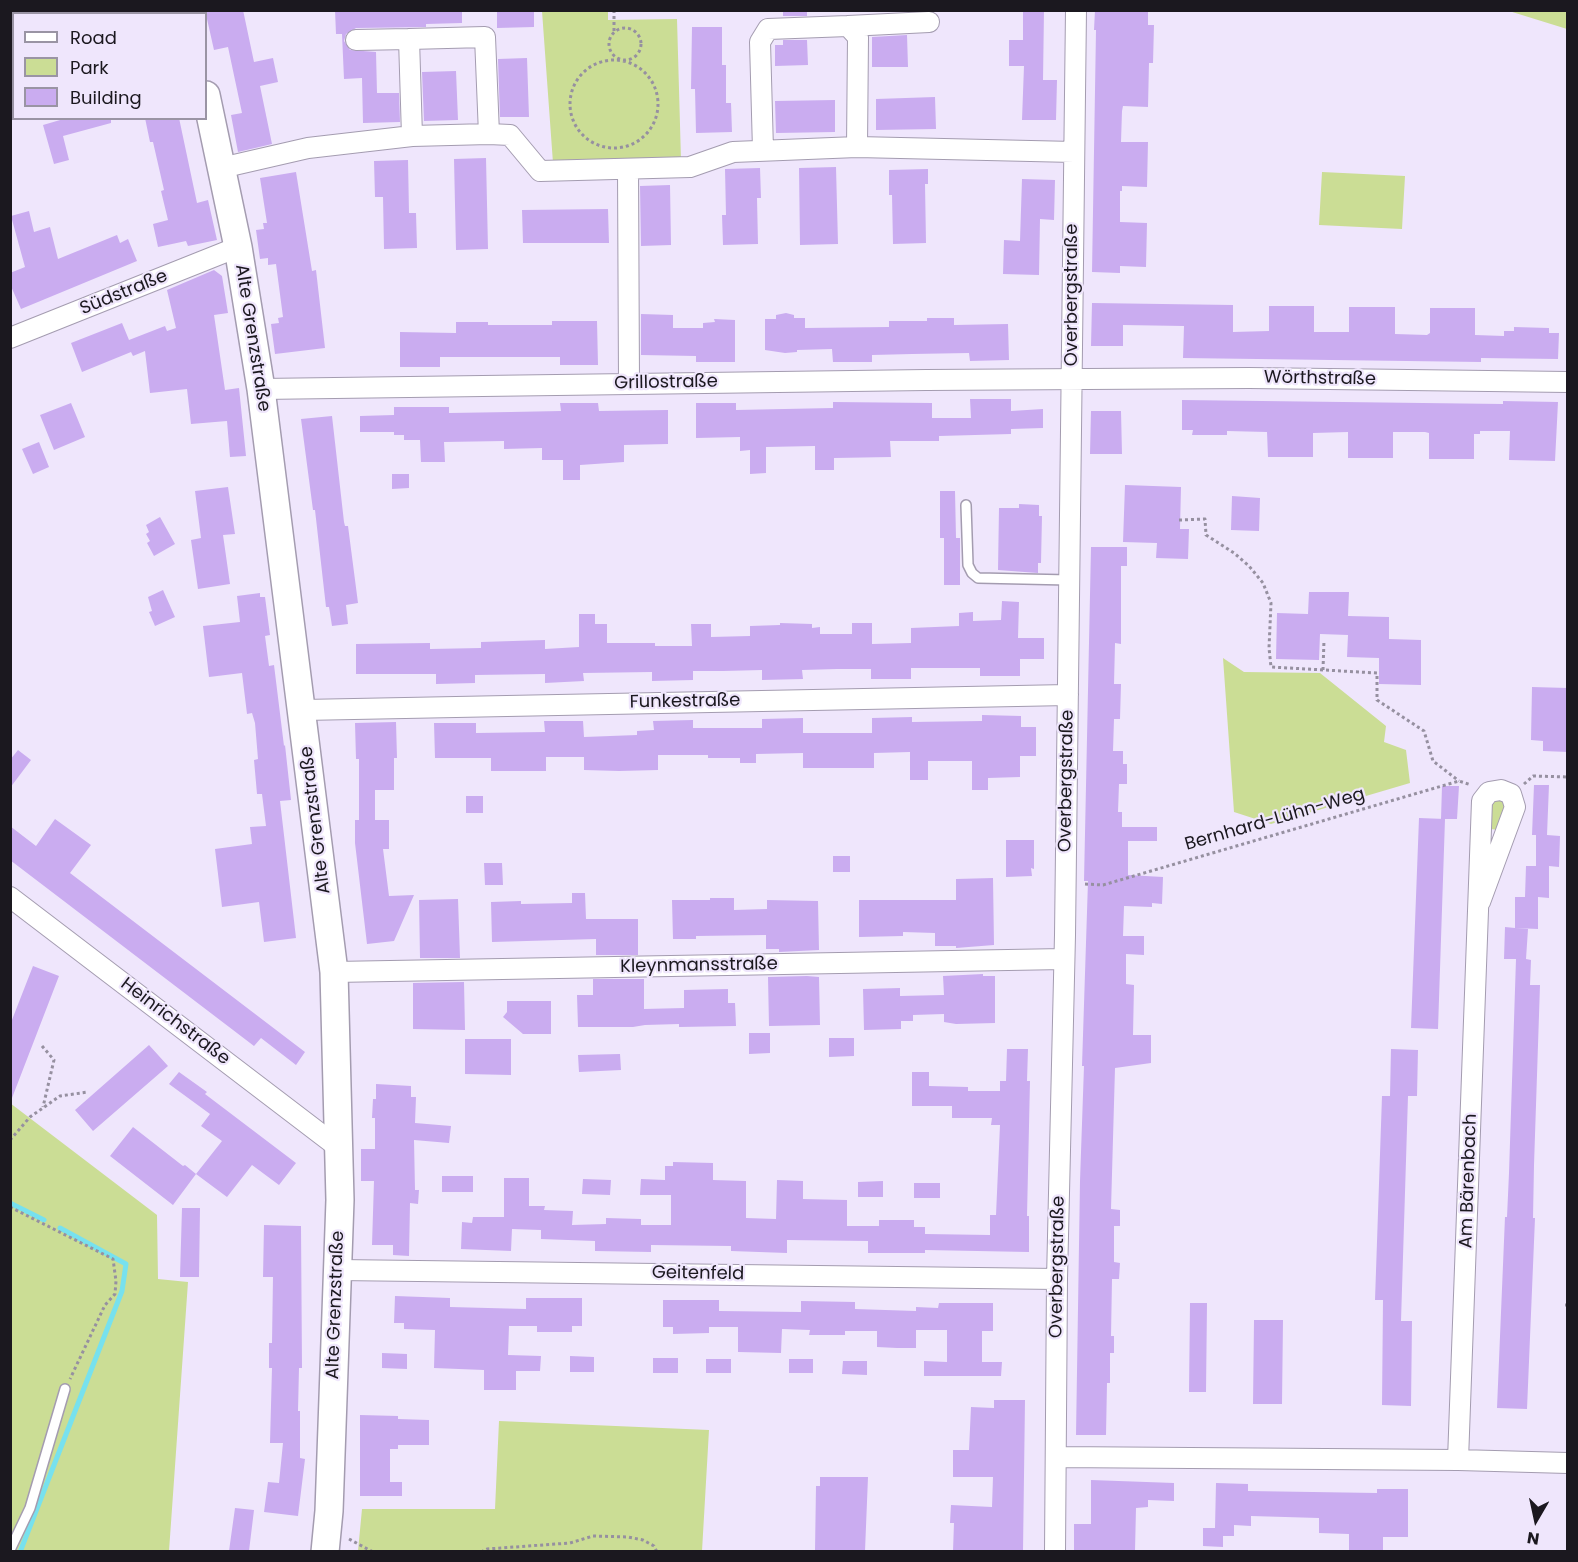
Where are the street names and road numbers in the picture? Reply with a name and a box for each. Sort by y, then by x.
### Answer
street label: Overbergstraße [1061,224,1083,366]
street label: Alte Grenzstraße [230,263,274,413]
street label: Südstraße [77,266,171,320]
street label: Wörthstraße [1264,367,1376,391]
street label: Grillostraße [614,371,718,395]
street label: Funkestraße [629,690,741,714]
street label: Overbergstraße [1055,710,1079,852]
street label: Alte Grenzstraße [296,745,336,895]
street label: Bernhard-Lühn-Weg [1183,784,1367,856]
street label: Kleynmansstraße [620,954,778,978]
street label: Heinrichstraße [116,974,234,1070]
street label: Am Bärenbach [1456,1113,1482,1249]
street label: Overbergstraße [1046,1196,1070,1338]
street label: Alte Grenzstraße [323,1230,349,1380]
street label: Geitenfeld [652,1262,744,1286]

